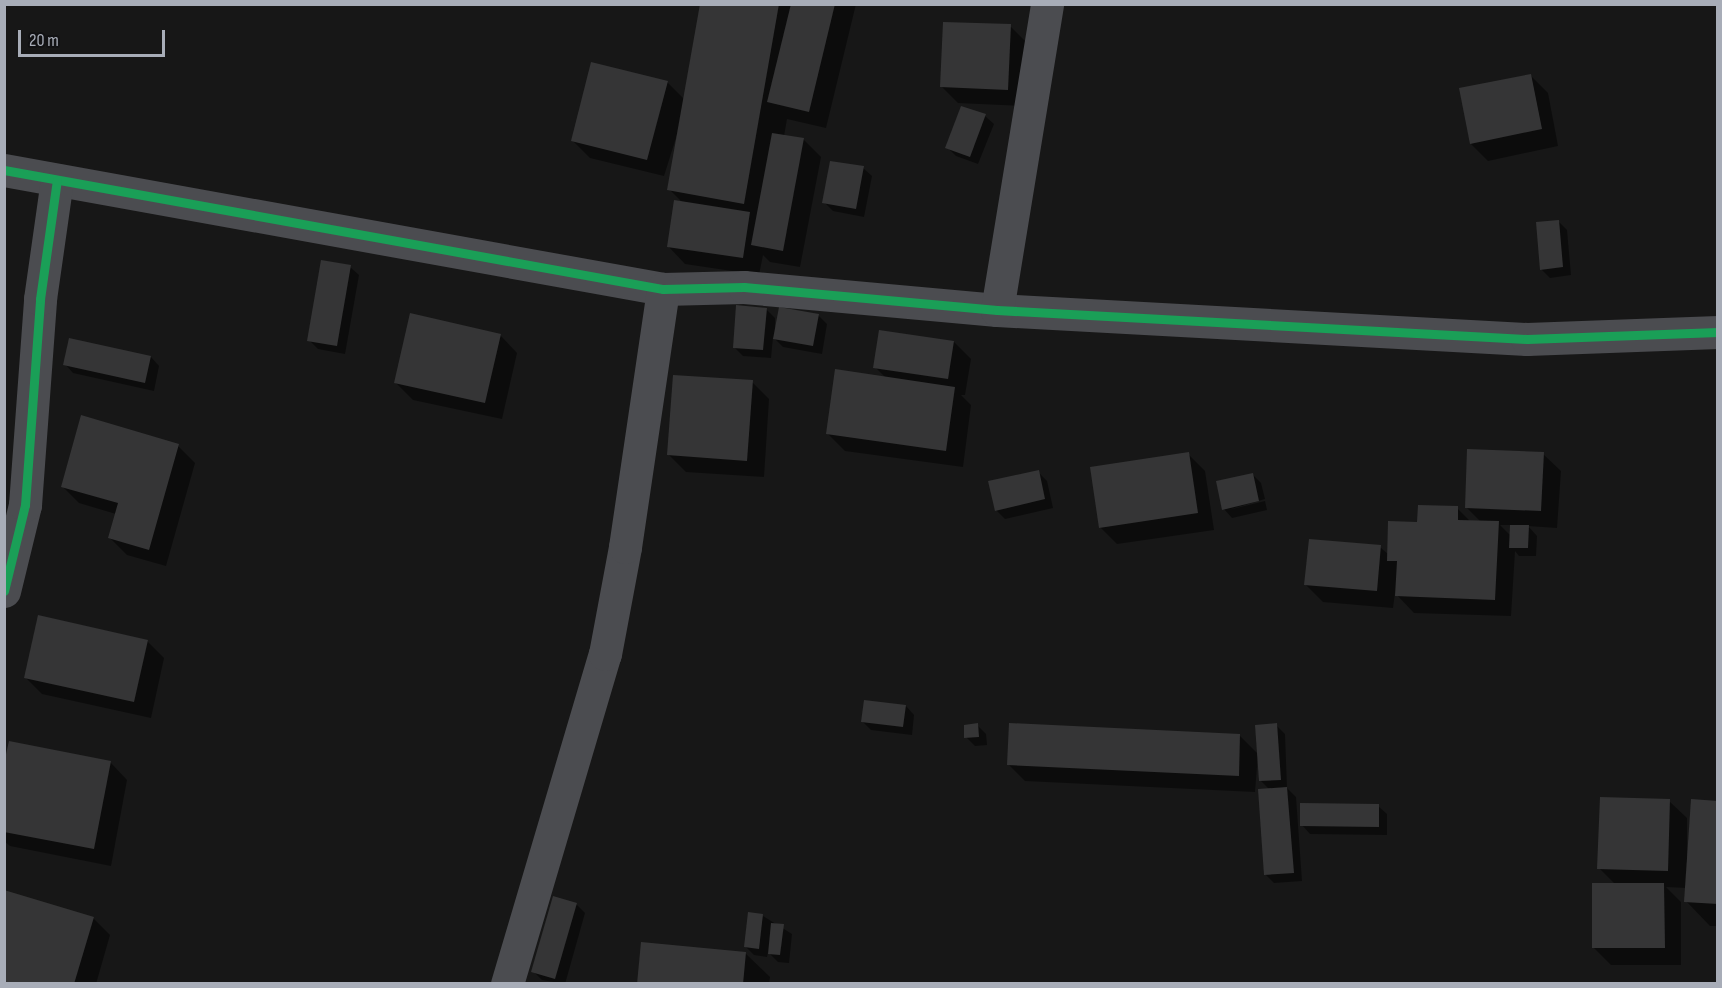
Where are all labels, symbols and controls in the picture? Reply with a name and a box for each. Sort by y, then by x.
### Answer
scale bar [21,18,168,56]
text: 20 m [29,30,59,51]

